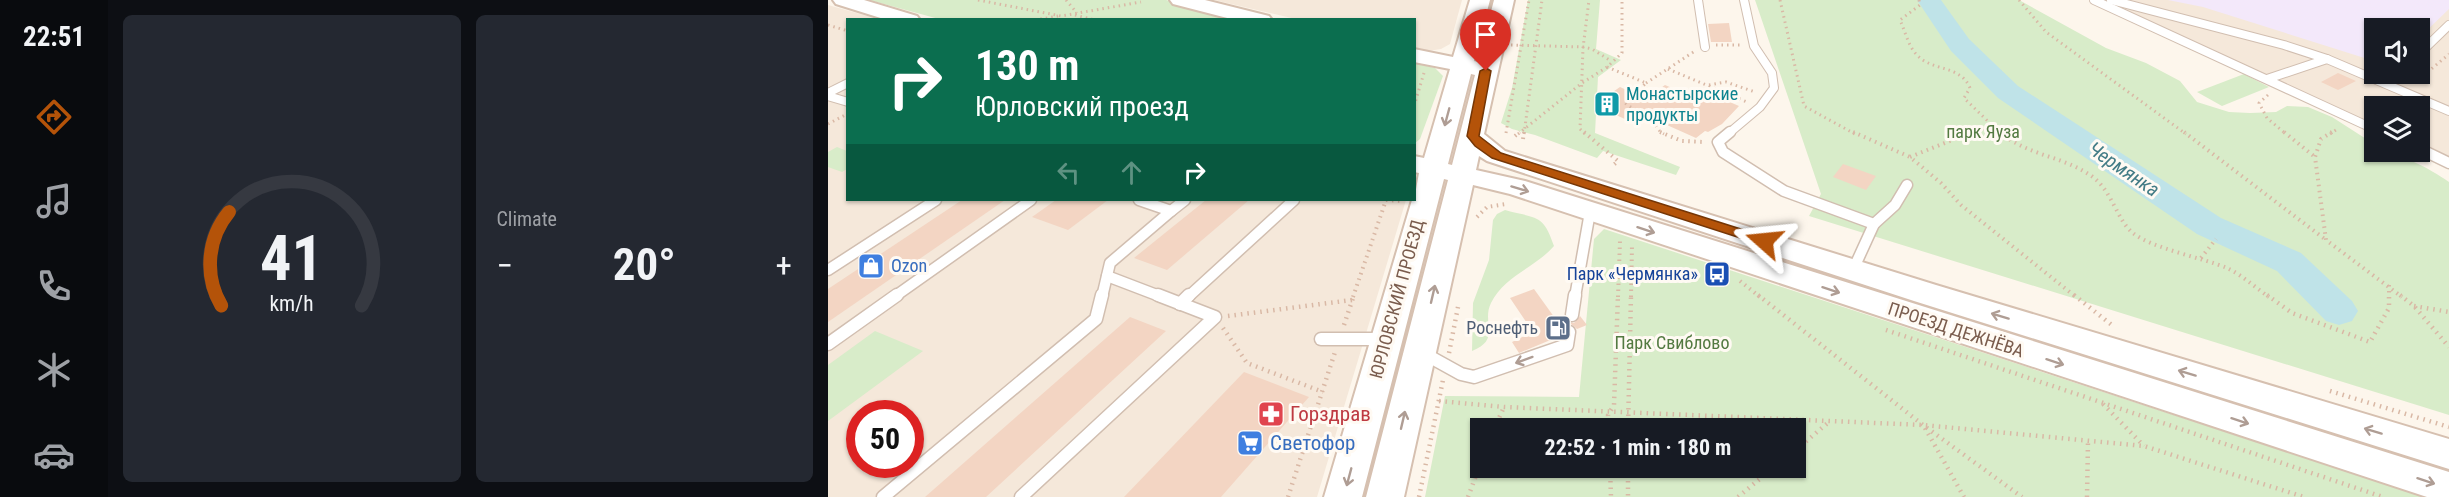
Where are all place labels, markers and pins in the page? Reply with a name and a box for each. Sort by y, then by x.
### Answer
pin [1460,9,1511,71]
place label: Монастырские продукты [1626,83,1738,125]
building icon: Монастырские продукты [1592,89,1622,119]
shop icon: Ozon [856,251,886,281]
place label: Ozon [891,255,927,276]
bus stop icon: Парк «Чермянка» [1702,259,1732,289]
place label: Парк «Чермянка» [1567,263,1698,284]
fuel station icon: Роснефть [1543,313,1573,343]
place label: Роснефть [1466,317,1538,338]
pharmacy icon: Горздрав [1256,399,1286,429]
place label: Горздрав [1290,402,1371,426]
supermarket icon: Светофор [1235,428,1265,458]
place label: Светофор [1270,431,1355,455]

